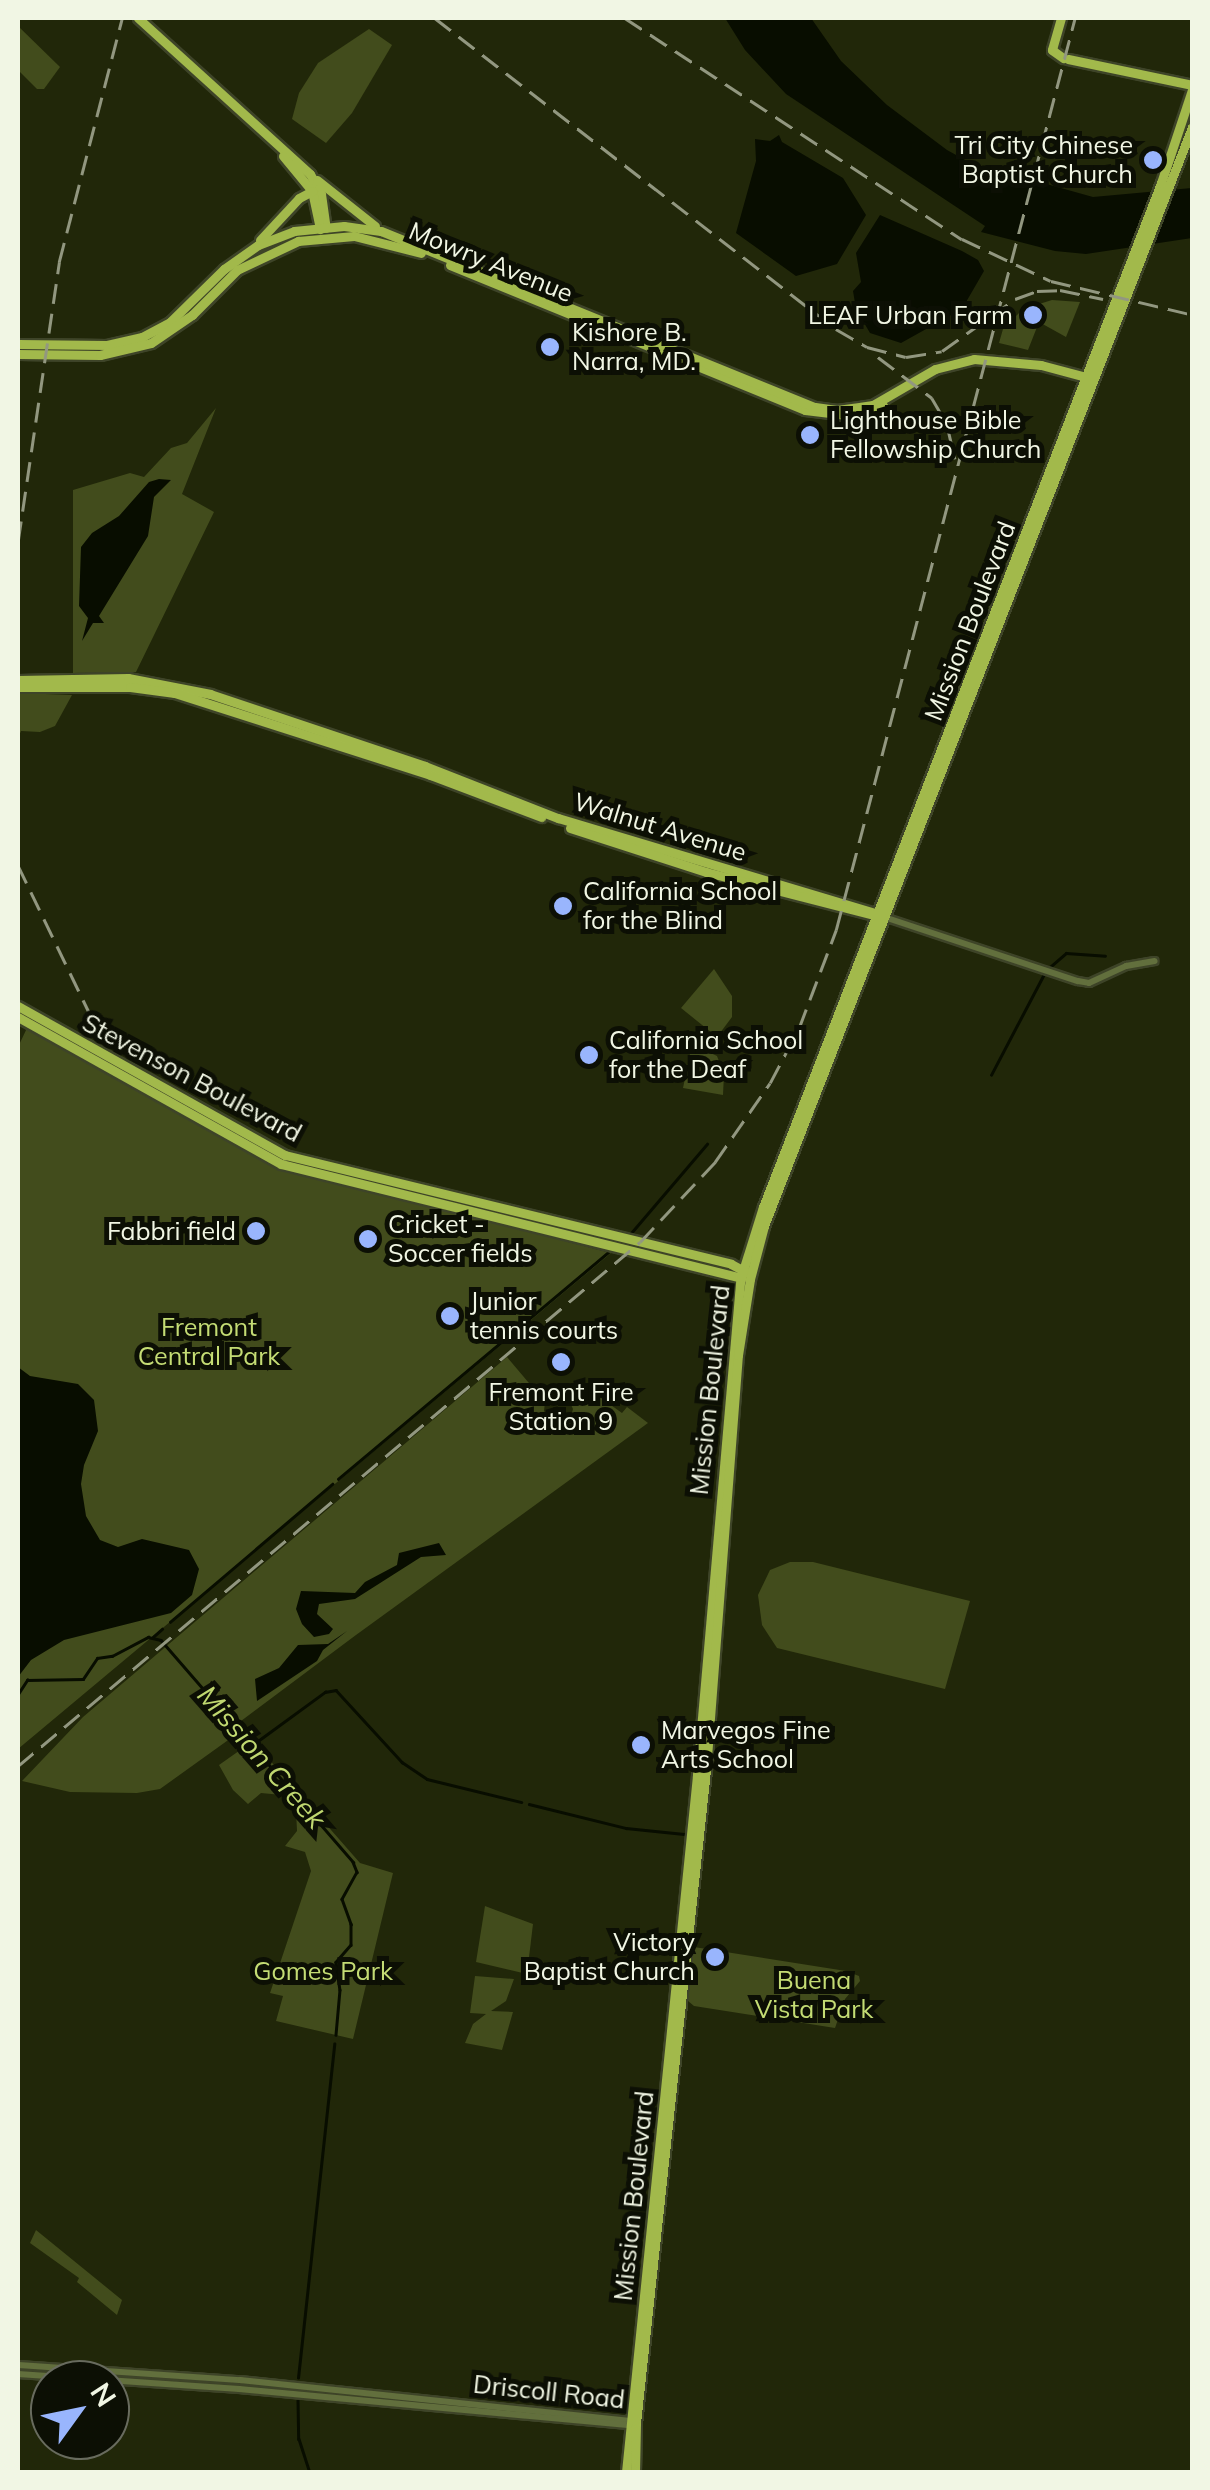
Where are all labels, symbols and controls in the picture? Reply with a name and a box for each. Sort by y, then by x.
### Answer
place label: Tri City Chinese Baptist Church [955,131,1133,190]
marker: Tri City Chinese Baptist Church [1142,149,1164,171]
street label: Mowry Avenue [405,216,577,308]
place label: LEAF Urban Farm [808,300,1013,330]
marker: LEAF Urban Farm [1022,304,1044,326]
place label: Kishore B. Narra, MD. [572,318,696,377]
marker: Kishore B. Narra, MD. [537,334,563,360]
place label: Lighthouse Bible Fellowship Church [830,406,1041,465]
marker: Lighthouse Bible Fellowship Church [799,424,821,446]
street label: Mission Boulevard [918,517,1022,725]
street label: Walnut Avenue [570,787,750,867]
place label: California School for the Blind [583,877,777,936]
marker: California School for the Blind [552,895,574,917]
street label: Stevenson Boulevard [77,1008,307,1148]
place label: California School for the Deaf [609,1026,803,1085]
marker: California School for the Deaf [578,1044,600,1066]
place label: Cricket - Soccer fields [388,1210,533,1269]
place label: Fabbri field [107,1216,236,1246]
marker: Fabbri field [245,1220,267,1242]
marker: Cricket - Soccer fields [357,1228,379,1250]
street label: Mission Boulevard [684,1284,736,1496]
place label: Junior tennis courts [470,1287,618,1346]
marker: Junior tennis courts [439,1305,461,1327]
park label: Fremont Central Park [138,1313,280,1372]
marker: Fremont Fire Station 9 [550,1351,572,1373]
place label: Fremont Fire Station 9 [489,1378,633,1437]
water label: Mission Creek [191,1678,333,1836]
place label: Marvegos Fine Arts School [661,1716,830,1775]
marker: Marvegos Fine Arts School [630,1734,652,1756]
place label: Victory Baptist Church [524,1928,695,1987]
marker: Victory Baptist Church [704,1946,726,1968]
park label: Gomes Park [253,1956,393,1986]
park label: Buena Vista Park [755,1966,873,2025]
street label: Mission Boulevard [608,2090,660,2302]
north arrow [30,2360,130,2460]
street label: Driscoll Road [472,2369,626,2415]
text: N [83,2376,124,2413]

